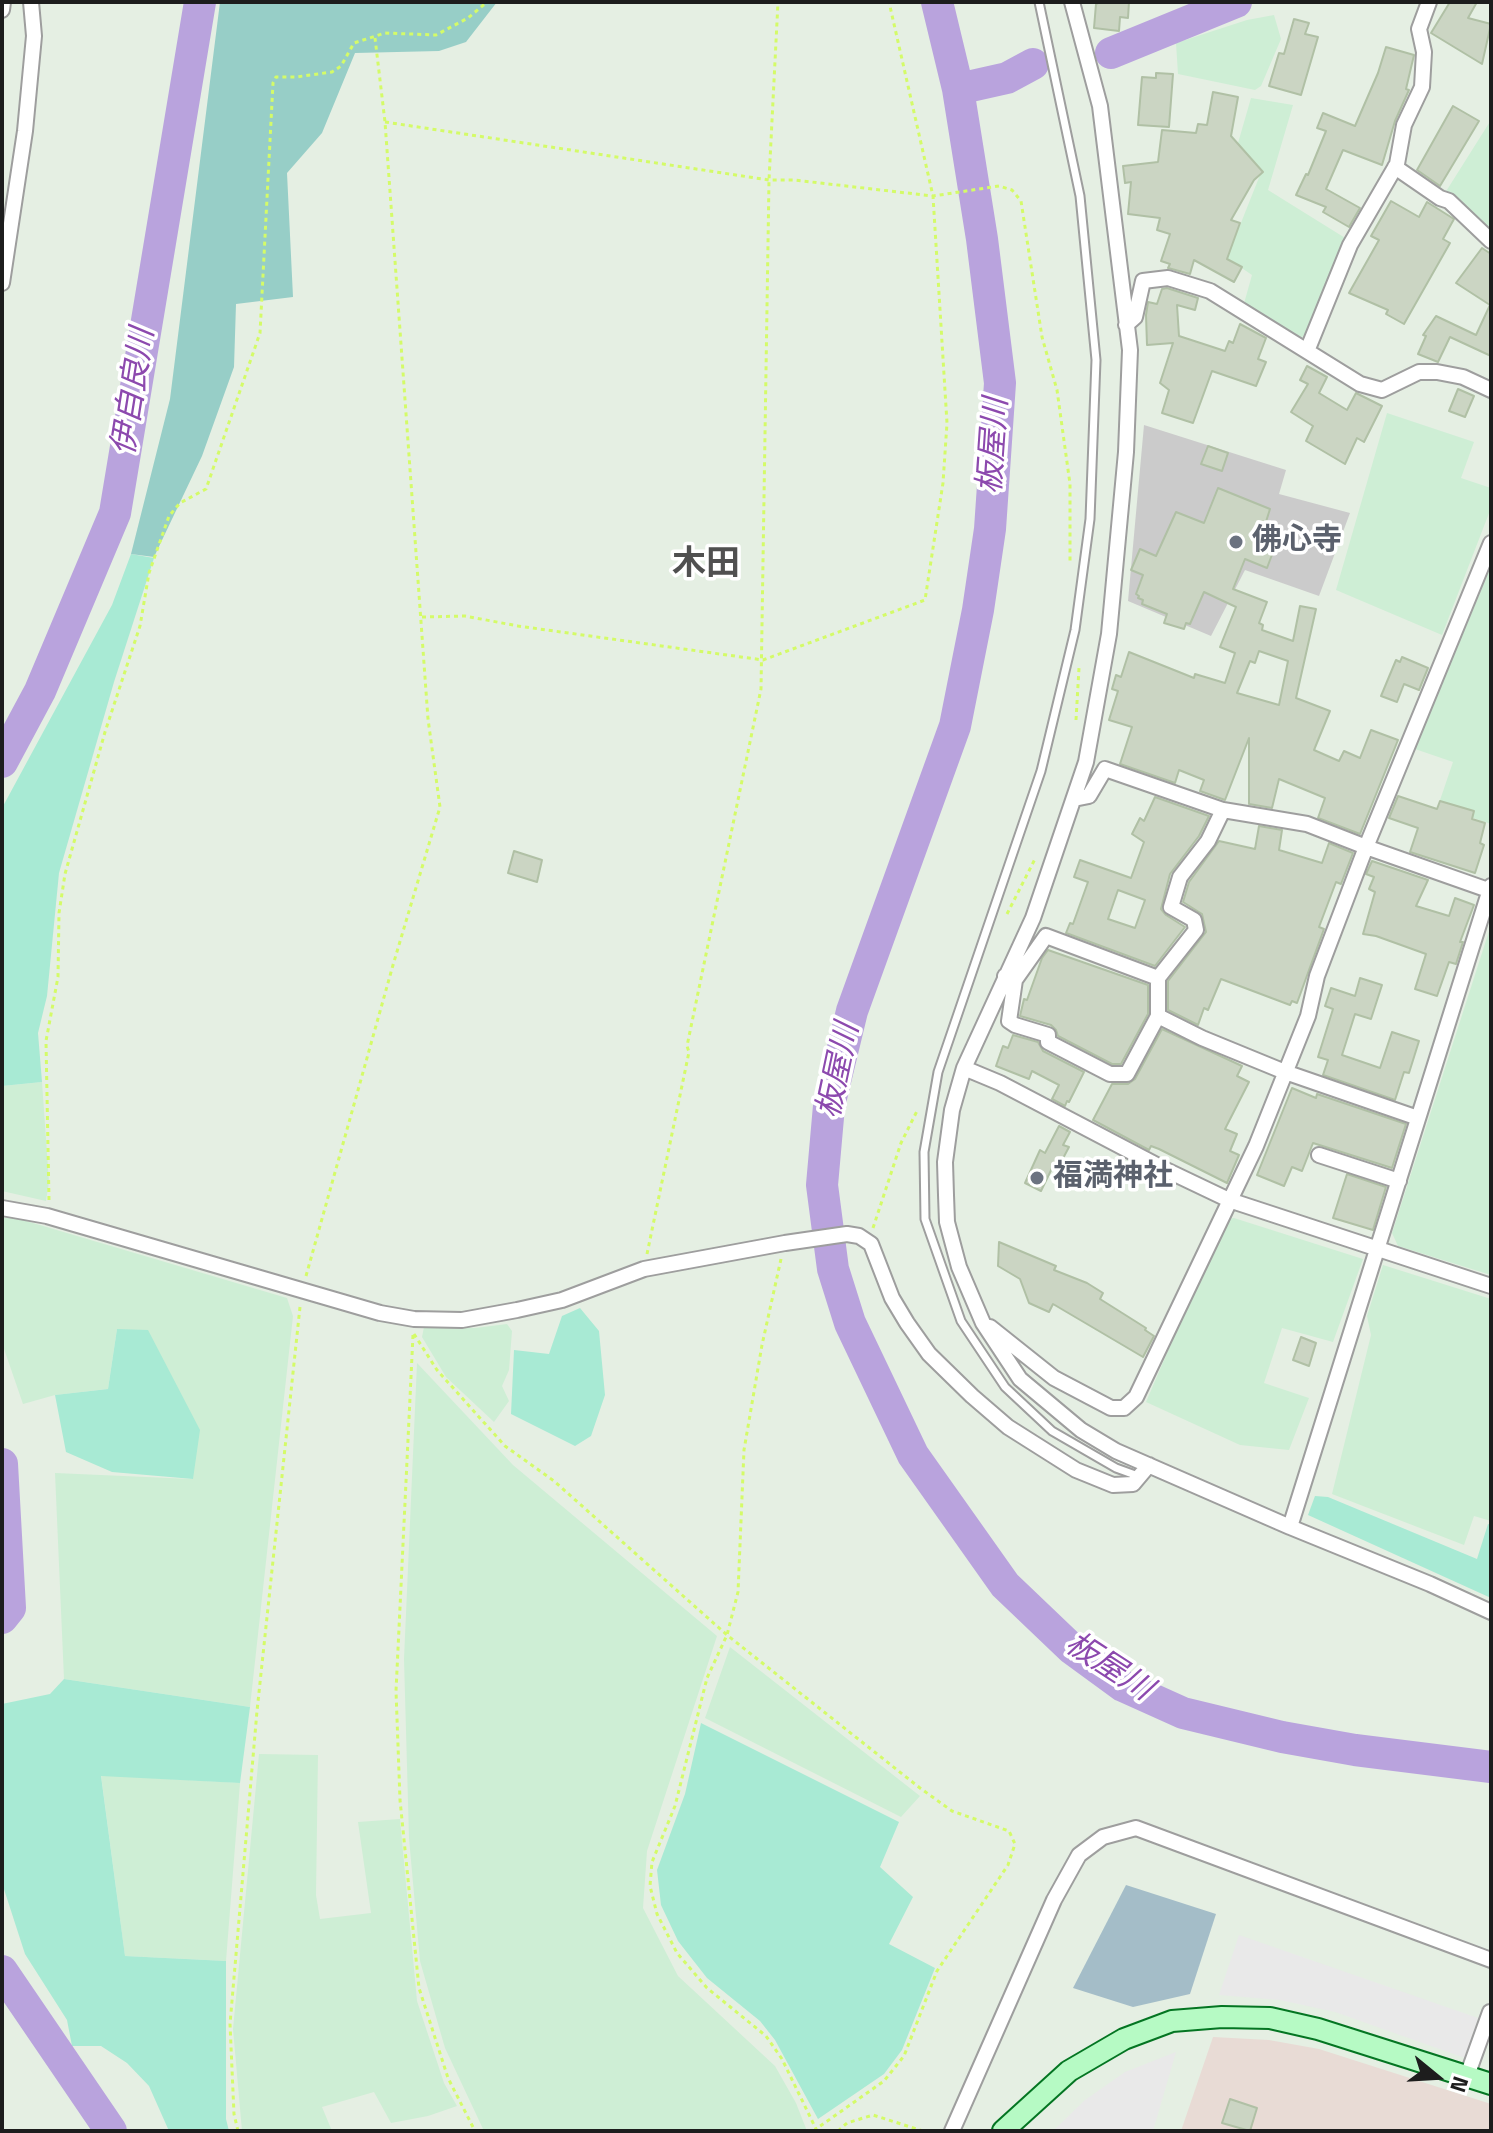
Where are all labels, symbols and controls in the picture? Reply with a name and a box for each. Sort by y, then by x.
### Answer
water label: 伊自良川 [106,326,164,458]
water label: 板屋川 [972,397,1018,495]
place label: 佛心寺 [1252,524,1342,560]
marker: 佛心寺 [1227,533,1245,551]
district label: 木田 [672,546,740,586]
water label: 板屋川 [811,1020,869,1122]
place label: 福満神社 [1053,1160,1173,1196]
marker: 福満神社 [1028,1169,1046,1187]
water label: 板屋川 [1057,1626,1159,1710]
north arrow [1397,2037,1477,2117]
text: N [1441,2072,1478,2097]

